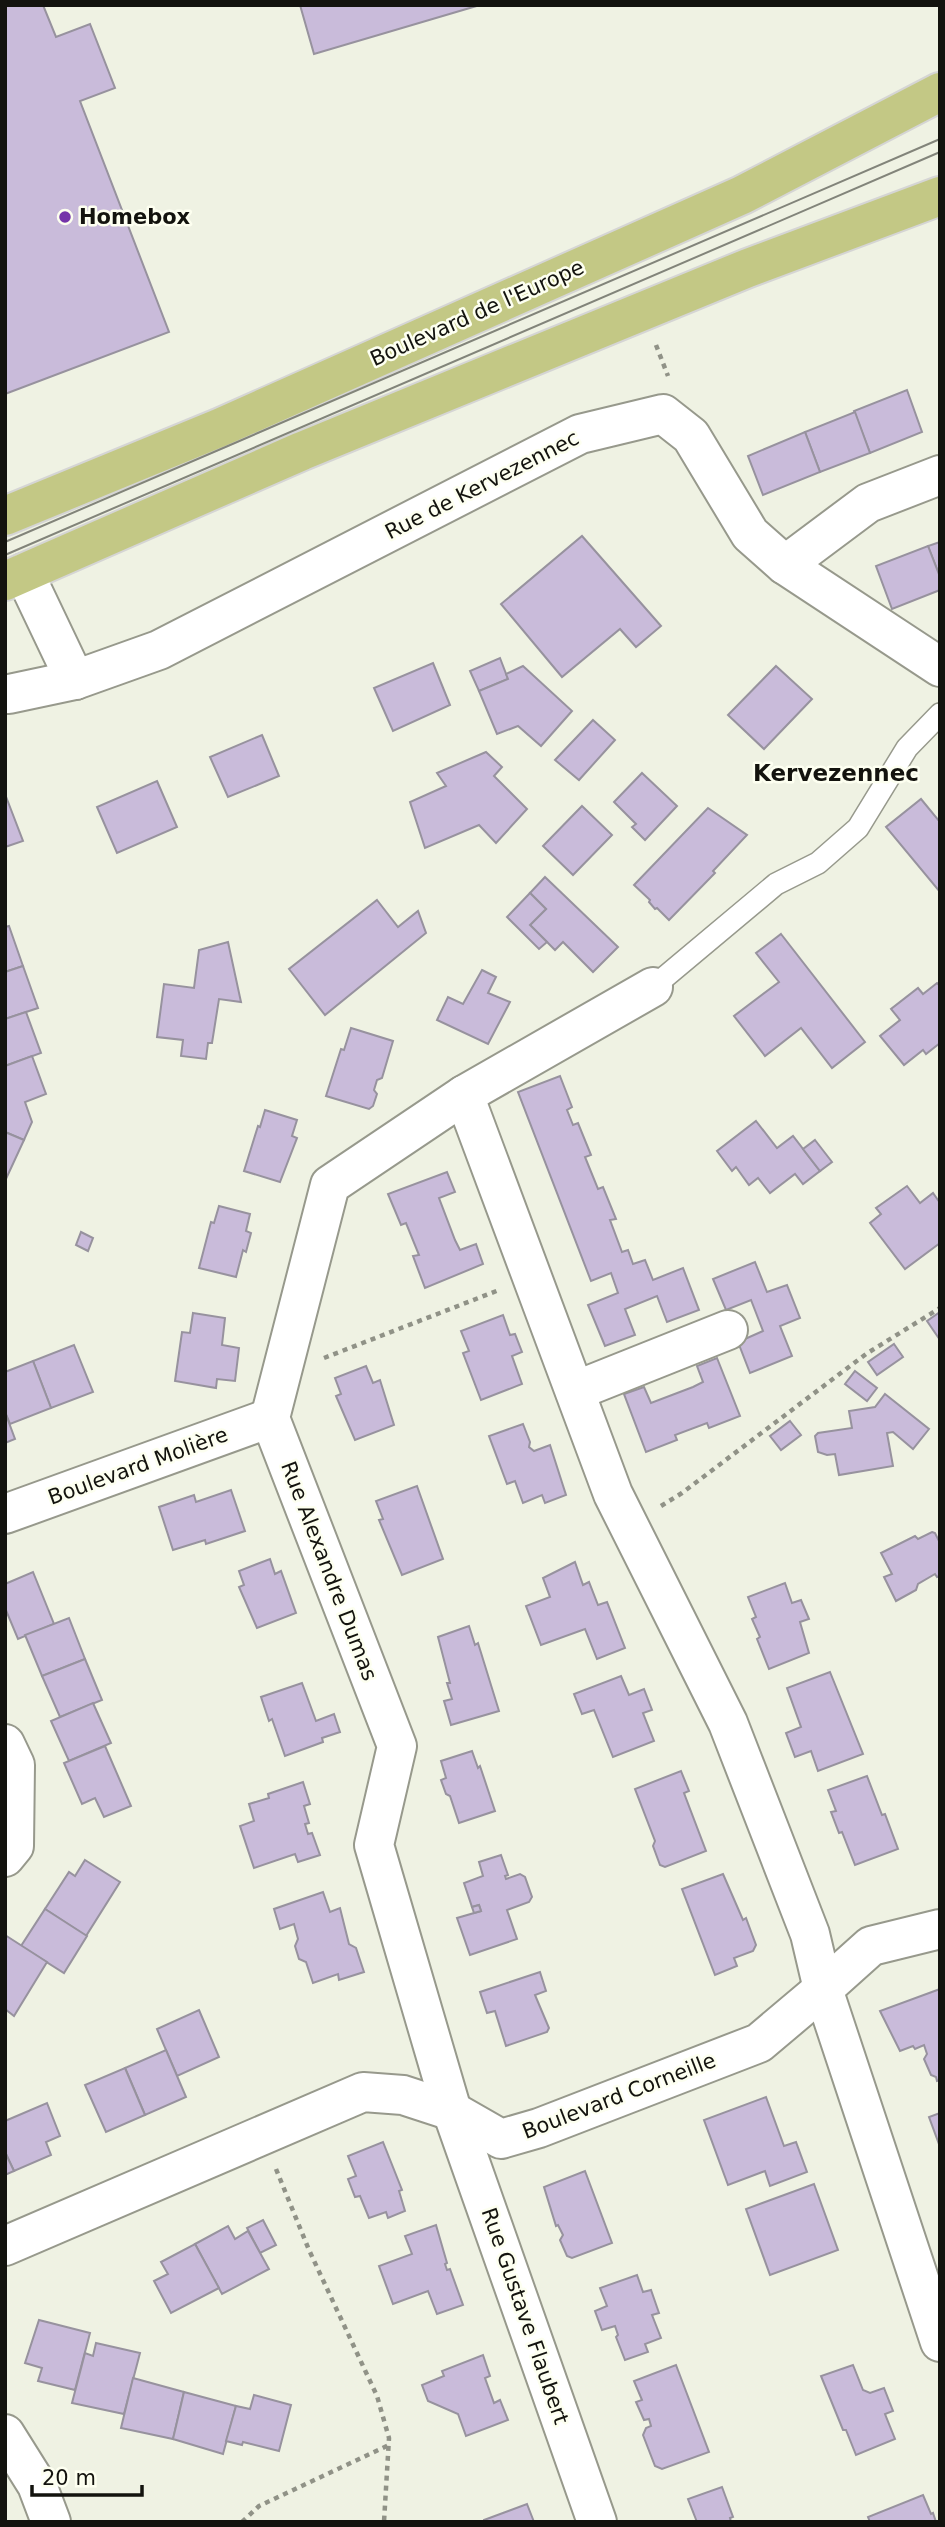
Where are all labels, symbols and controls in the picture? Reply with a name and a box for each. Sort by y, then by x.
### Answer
place label: Homebox [79,205,191,229]
marker: Homebox [57,209,73,225]
street label: Boulevard de l'Europe [366,255,588,371]
street label: Rue de Kervezennec [381,426,583,544]
district label: Kervezennec [753,760,919,786]
street label: Boulevard Molière [45,1422,231,1510]
street label: Rue Alexandre Dumas [276,1458,382,1684]
street label: Boulevard Corneille [519,2048,719,2144]
street label: Rue Gustave Flaubert [477,2205,573,2427]
scale bar [32,2454,142,2498]
text: 20 m [42,2466,96,2490]

